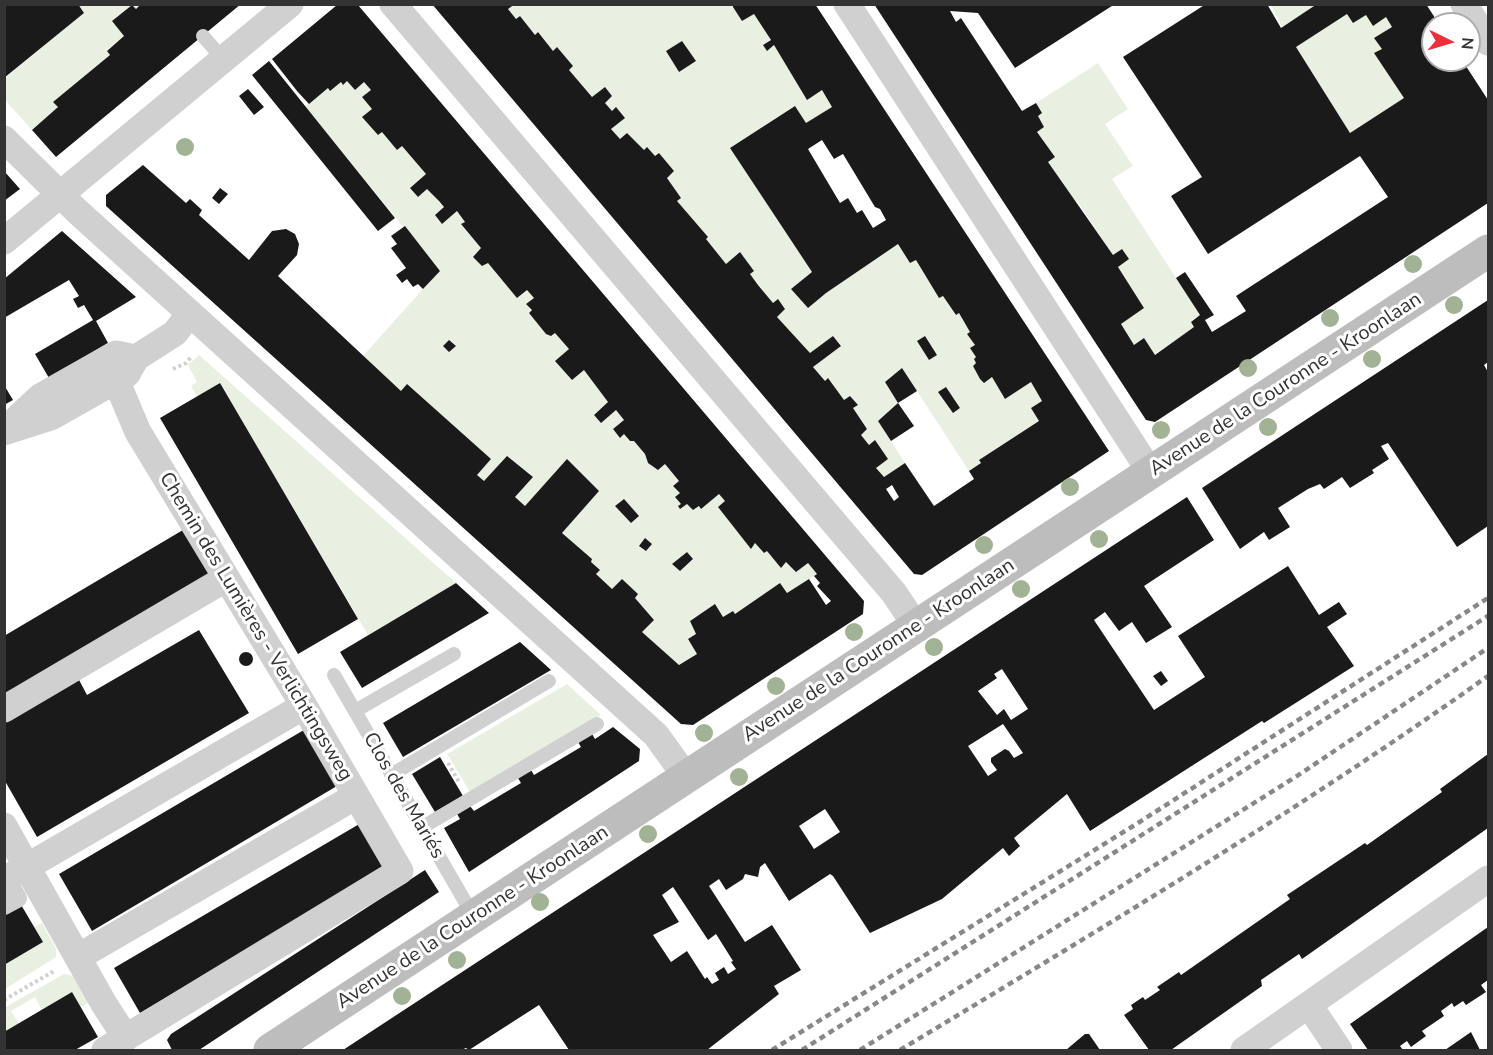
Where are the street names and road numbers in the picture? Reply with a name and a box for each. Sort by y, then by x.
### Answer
street label: Avenue de la Couronne - Kroonlaan [1146,288,1426,482]
street label: Chemin des Lumières - Verlichtingsweg [153,468,357,786]
street label: Avenue de la Couronne - Kroonlaan [739,554,1019,748]
street label: Clos des Mariés [357,729,449,863]
street label: Avenue de la Couronne - Kroonlaan [333,821,613,1015]

